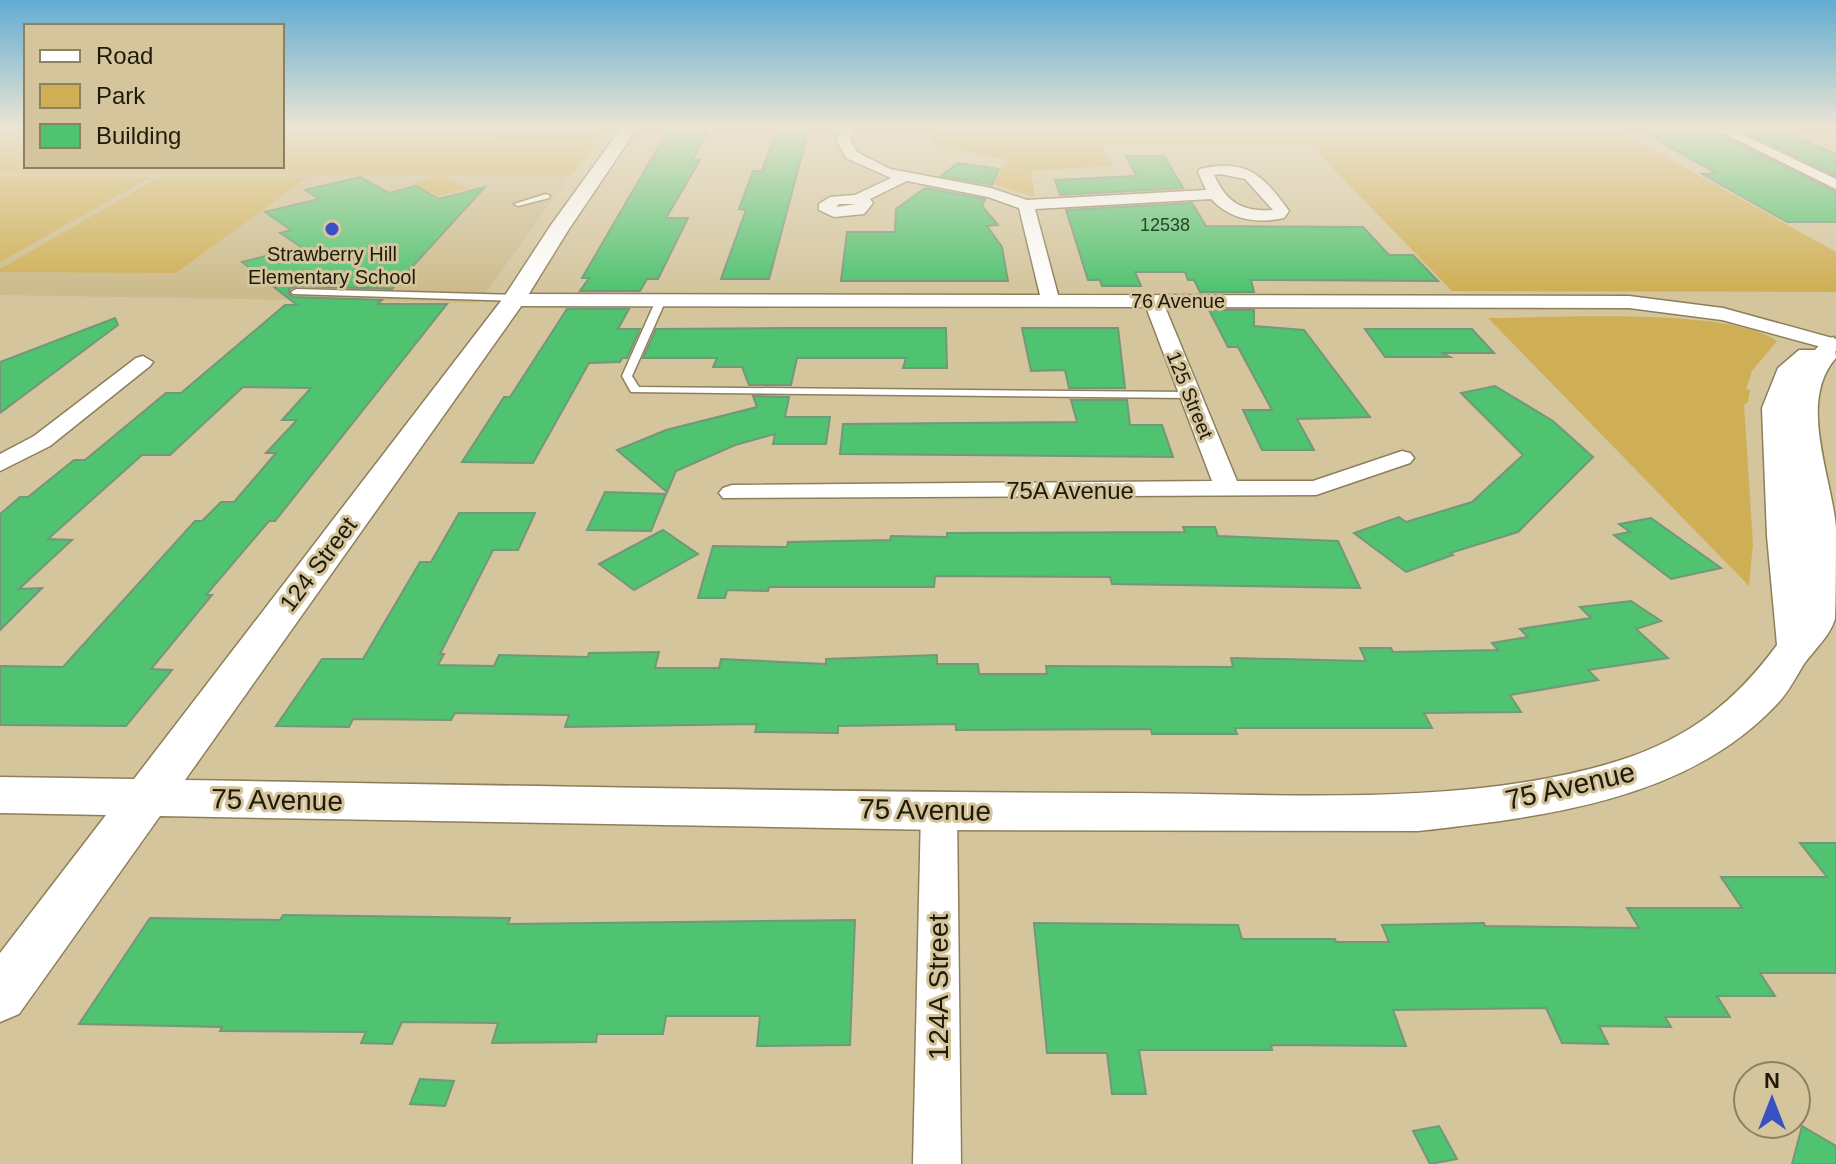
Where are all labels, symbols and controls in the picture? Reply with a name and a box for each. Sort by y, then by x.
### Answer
legend [24,24,284,168]
text: Road [96,42,153,69]
text: Park [96,82,146,109]
text: Building [96,122,181,149]
house number: 12538 [1140,215,1190,235]
marker: Strawberry Hill Elementary School [323,220,341,238]
place label: Strawberry Hill Elementary School [248,243,416,288]
street label: 76 Avenue [1131,290,1225,312]
street label: 125 Street [1163,348,1218,442]
street label: 75A Avenue [1006,477,1134,504]
street label: 124 Street [274,511,362,616]
street label: 75 Avenue [1502,756,1638,816]
street label: 75 Avenue [211,783,343,817]
street label: 75 Avenue [859,793,991,827]
street label: 124A Street [923,914,954,1060]
north arrow [1732,1060,1812,1140]
text: N [1764,1068,1780,1093]

